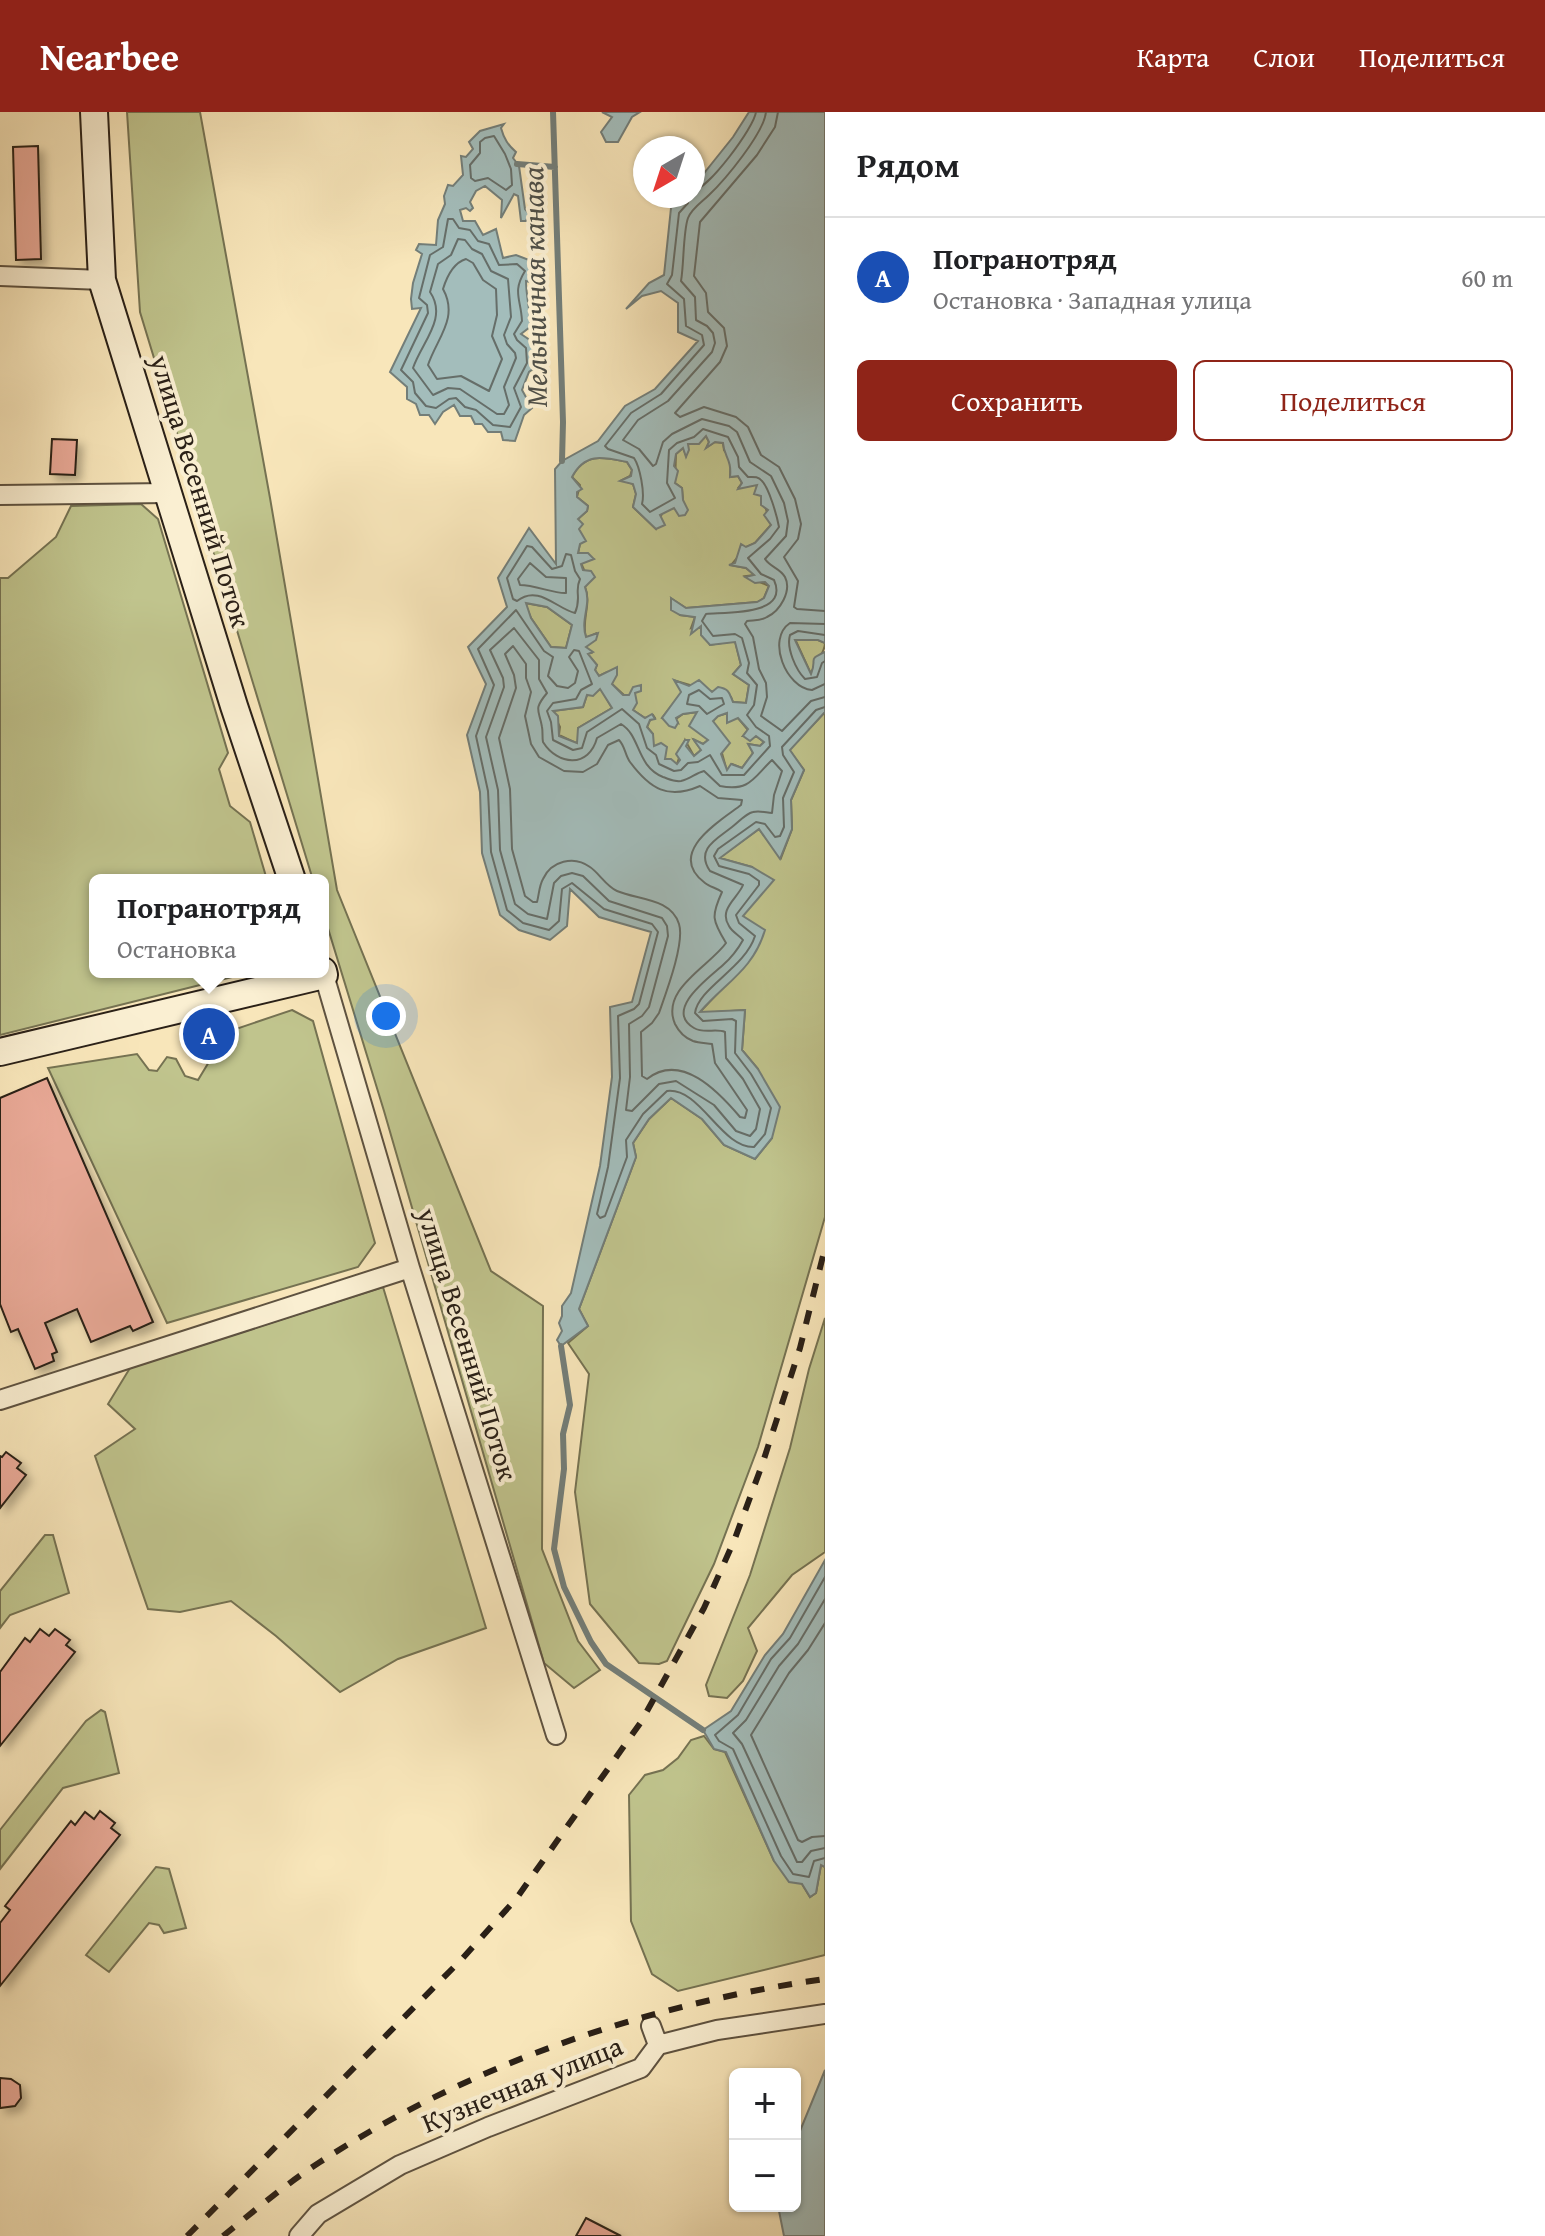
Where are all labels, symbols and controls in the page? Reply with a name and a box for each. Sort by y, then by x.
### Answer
text: Nearbee [40,28,179,84]
text: Карта [1137,36,1209,77]
text: Слои [1253,36,1315,77]
text: Поделиться [1359,36,1505,77]
north arrow [633,136,705,208]
text: Рядом [857,140,960,189]
water label: Мельничная канава [510,166,558,408]
text: Погранотряд [933,236,1117,280]
text: A [875,258,891,297]
text: 60 m [1461,258,1513,297]
text: Остановка · Западная улица [933,280,1252,319]
street label: улица Весенний Поток [140,349,263,633]
button: Сохранить [857,360,1177,441]
button: Поделиться [1193,360,1513,441]
popup [89,874,329,978]
text: Погранотряд [117,885,301,929]
text: Остановка [117,929,236,968]
your location [366,996,406,1036]
pin: A [183,1004,235,1064]
street label: улица Весенний Поток [407,1202,530,1486]
street label: Кузнечная улица [415,2024,629,2143]
map controls [729,2068,801,2212]
button: + [729,2068,801,2140]
button: − [729,2140,801,2212]

